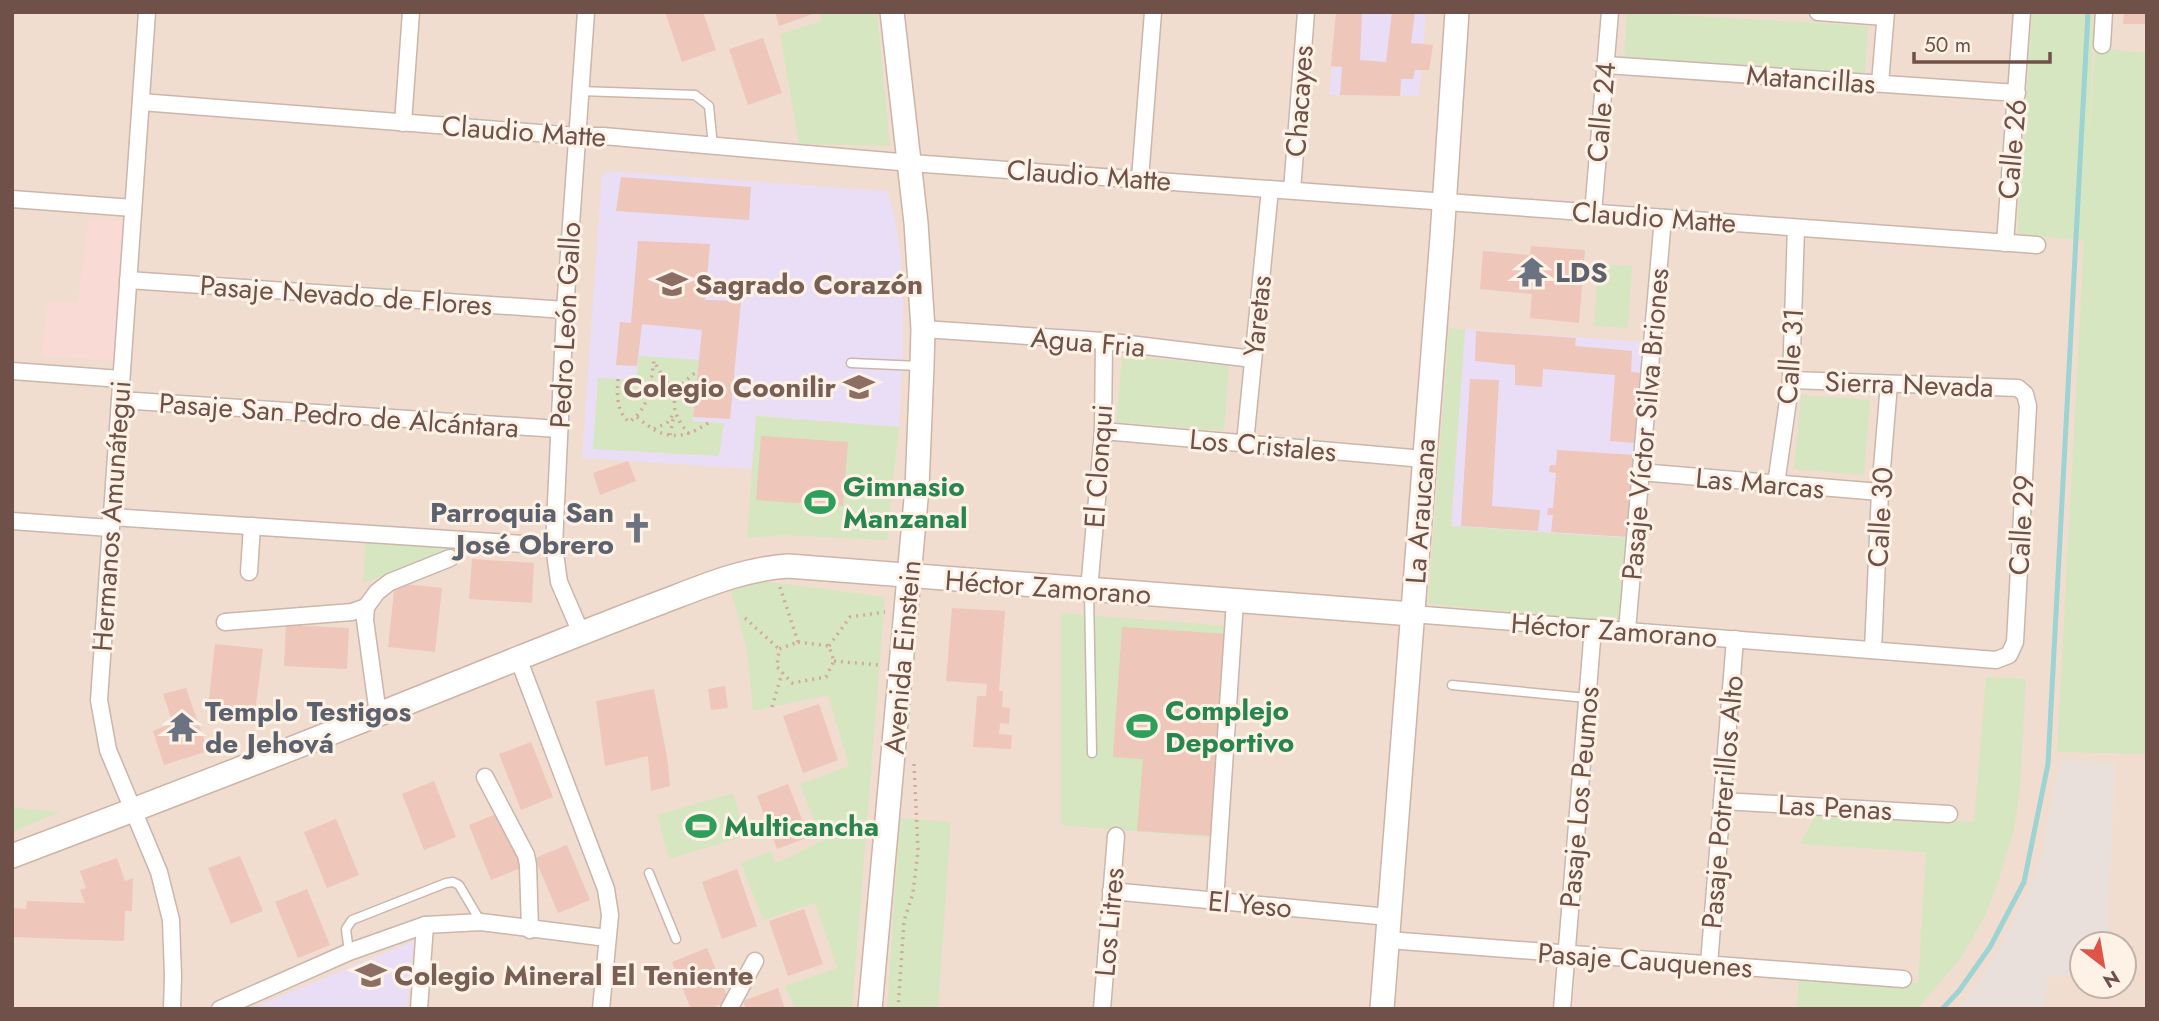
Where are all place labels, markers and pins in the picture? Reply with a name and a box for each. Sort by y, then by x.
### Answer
place label: LDS [1555,252,1608,293]
temple icon: LDS [1515,255,1549,289]
place label: Sagrado Corazón [695,264,923,305]
school or university icon: Sagrado Corazón [655,267,689,301]
place label: Colegio Coonilir [623,367,836,408]
school or university icon: Colegio Coonilir [842,370,876,404]
place label: Gimnasio Manzanal [843,466,968,539]
sports icon: Gimnasio Manzanal [803,485,837,519]
place label: Parroquia San José Obrero [430,492,614,565]
church icon: Parroquia San José Obrero [620,511,654,545]
place label: Complejo Deportivo [1165,690,1294,763]
place label: Templo Testigos de Jehová [205,691,412,764]
sports icon: Complejo Deportivo [1125,709,1159,743]
temple icon: Templo Testigos de Jehová [165,710,199,744]
place label: Multicancha [724,806,879,847]
sports icon: Multicancha [684,809,718,843]
place label: Colegio Mineral El Teniente [394,955,754,996]
school or university icon: Colegio Mineral El Teniente [354,958,388,992]

